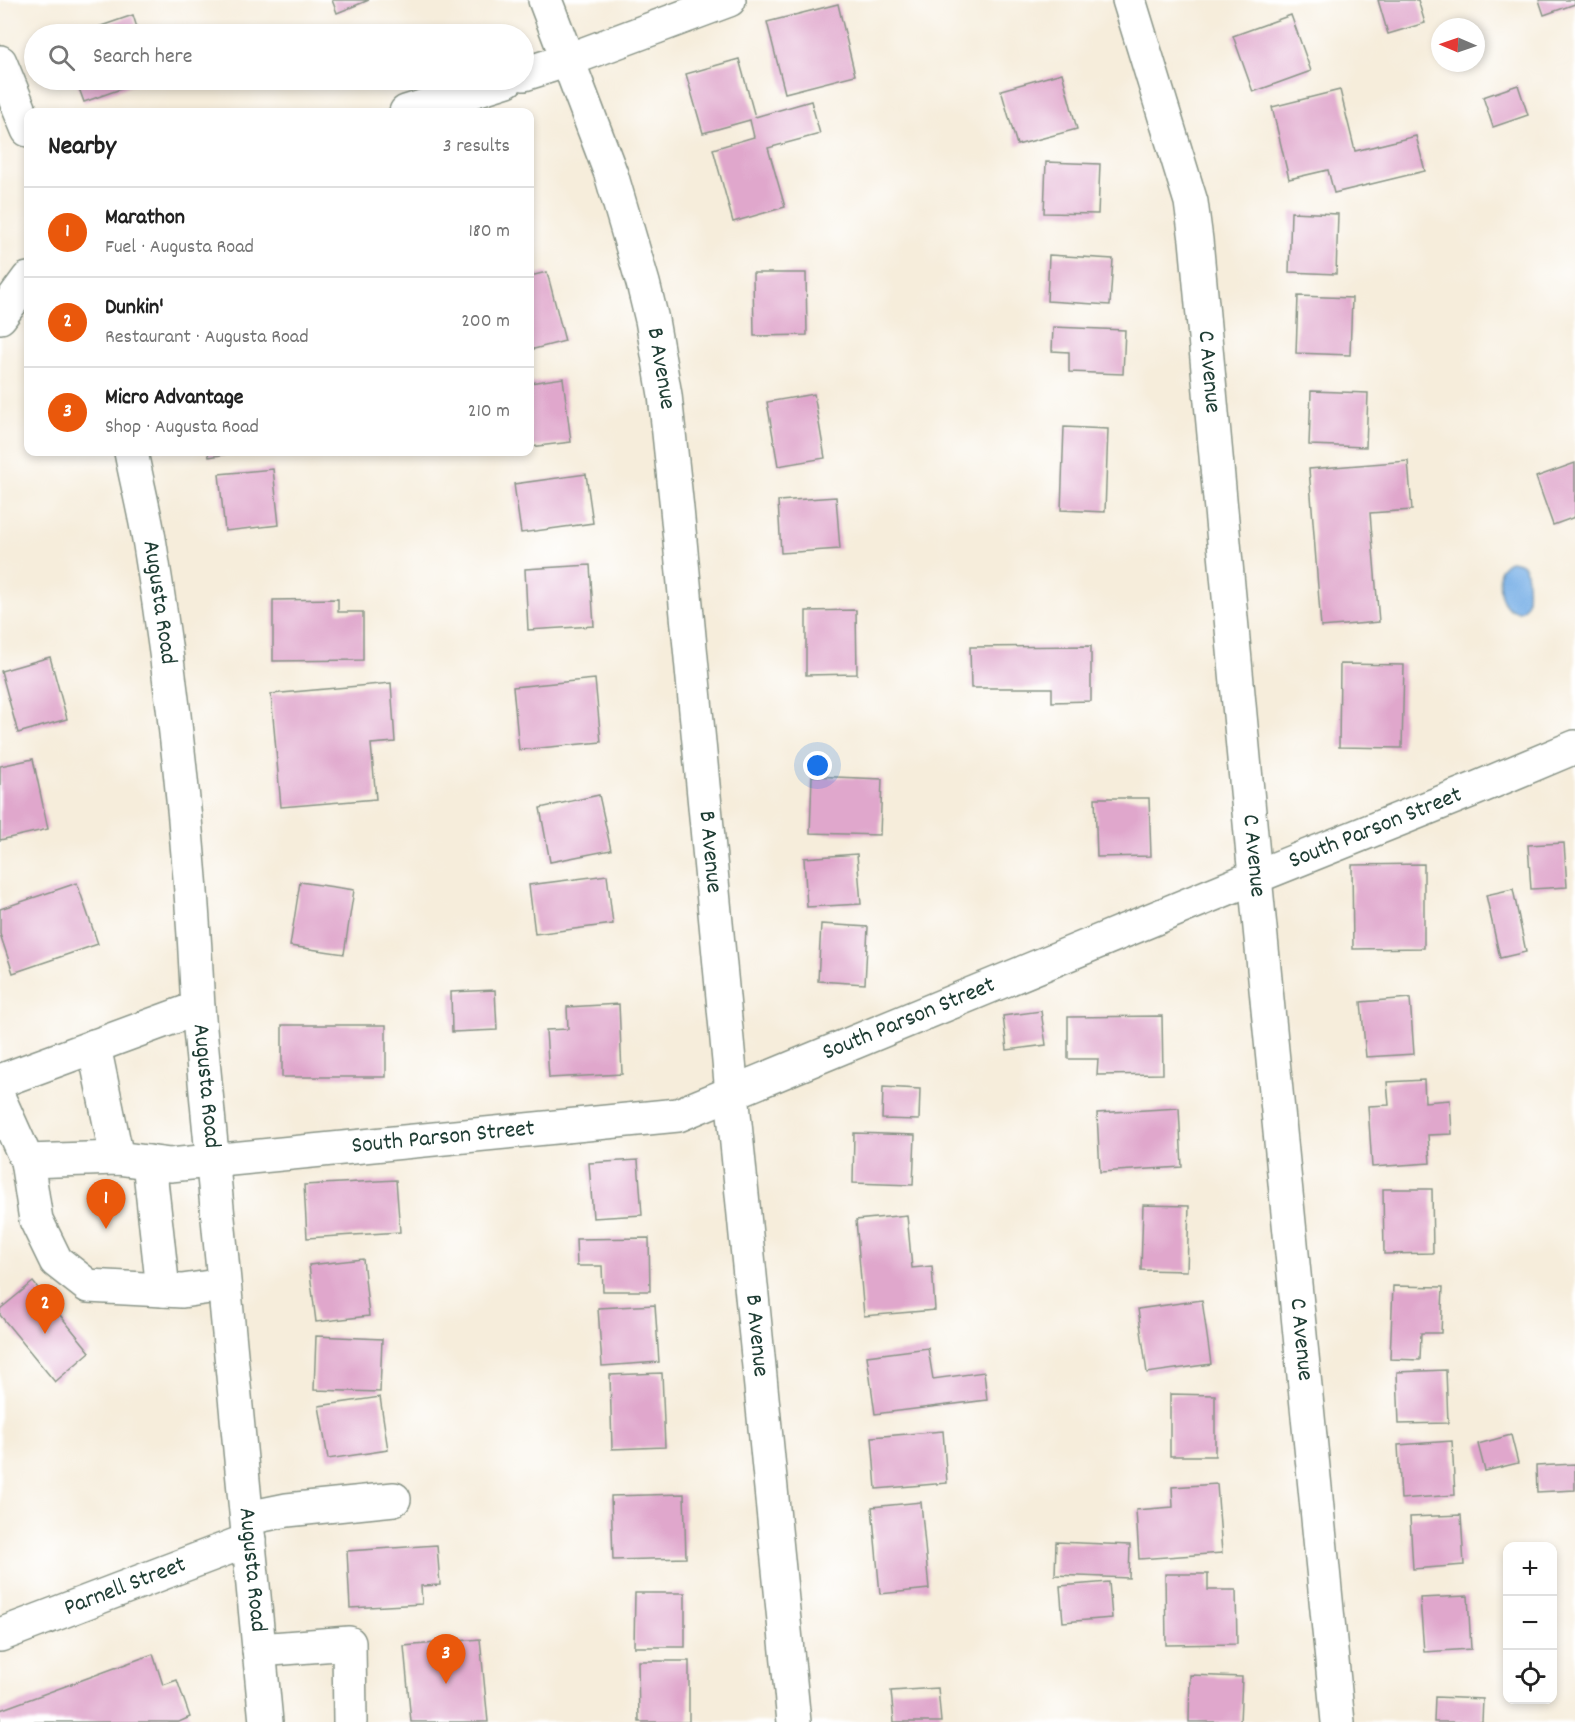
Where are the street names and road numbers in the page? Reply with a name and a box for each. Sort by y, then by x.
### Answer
street label: B Avenue [637,325,683,411]
street label: C Avenue [1187,329,1229,415]
street label: Augusta Road [133,538,184,667]
street label: South Parson Street [1284,779,1467,879]
street label: B Avenue [689,809,730,895]
street label: C Avenue [1232,813,1274,899]
street label: South Parson Street [818,969,1001,1070]
street label: Augusta Road [183,1022,228,1150]
street label: South Parson Street [350,1112,536,1164]
street label: B Avenue [735,1293,777,1378]
street label: C Avenue [1279,1296,1321,1382]
street label: Augusta Road [229,1506,274,1634]
street label: Parnell Street [59,1548,191,1626]

